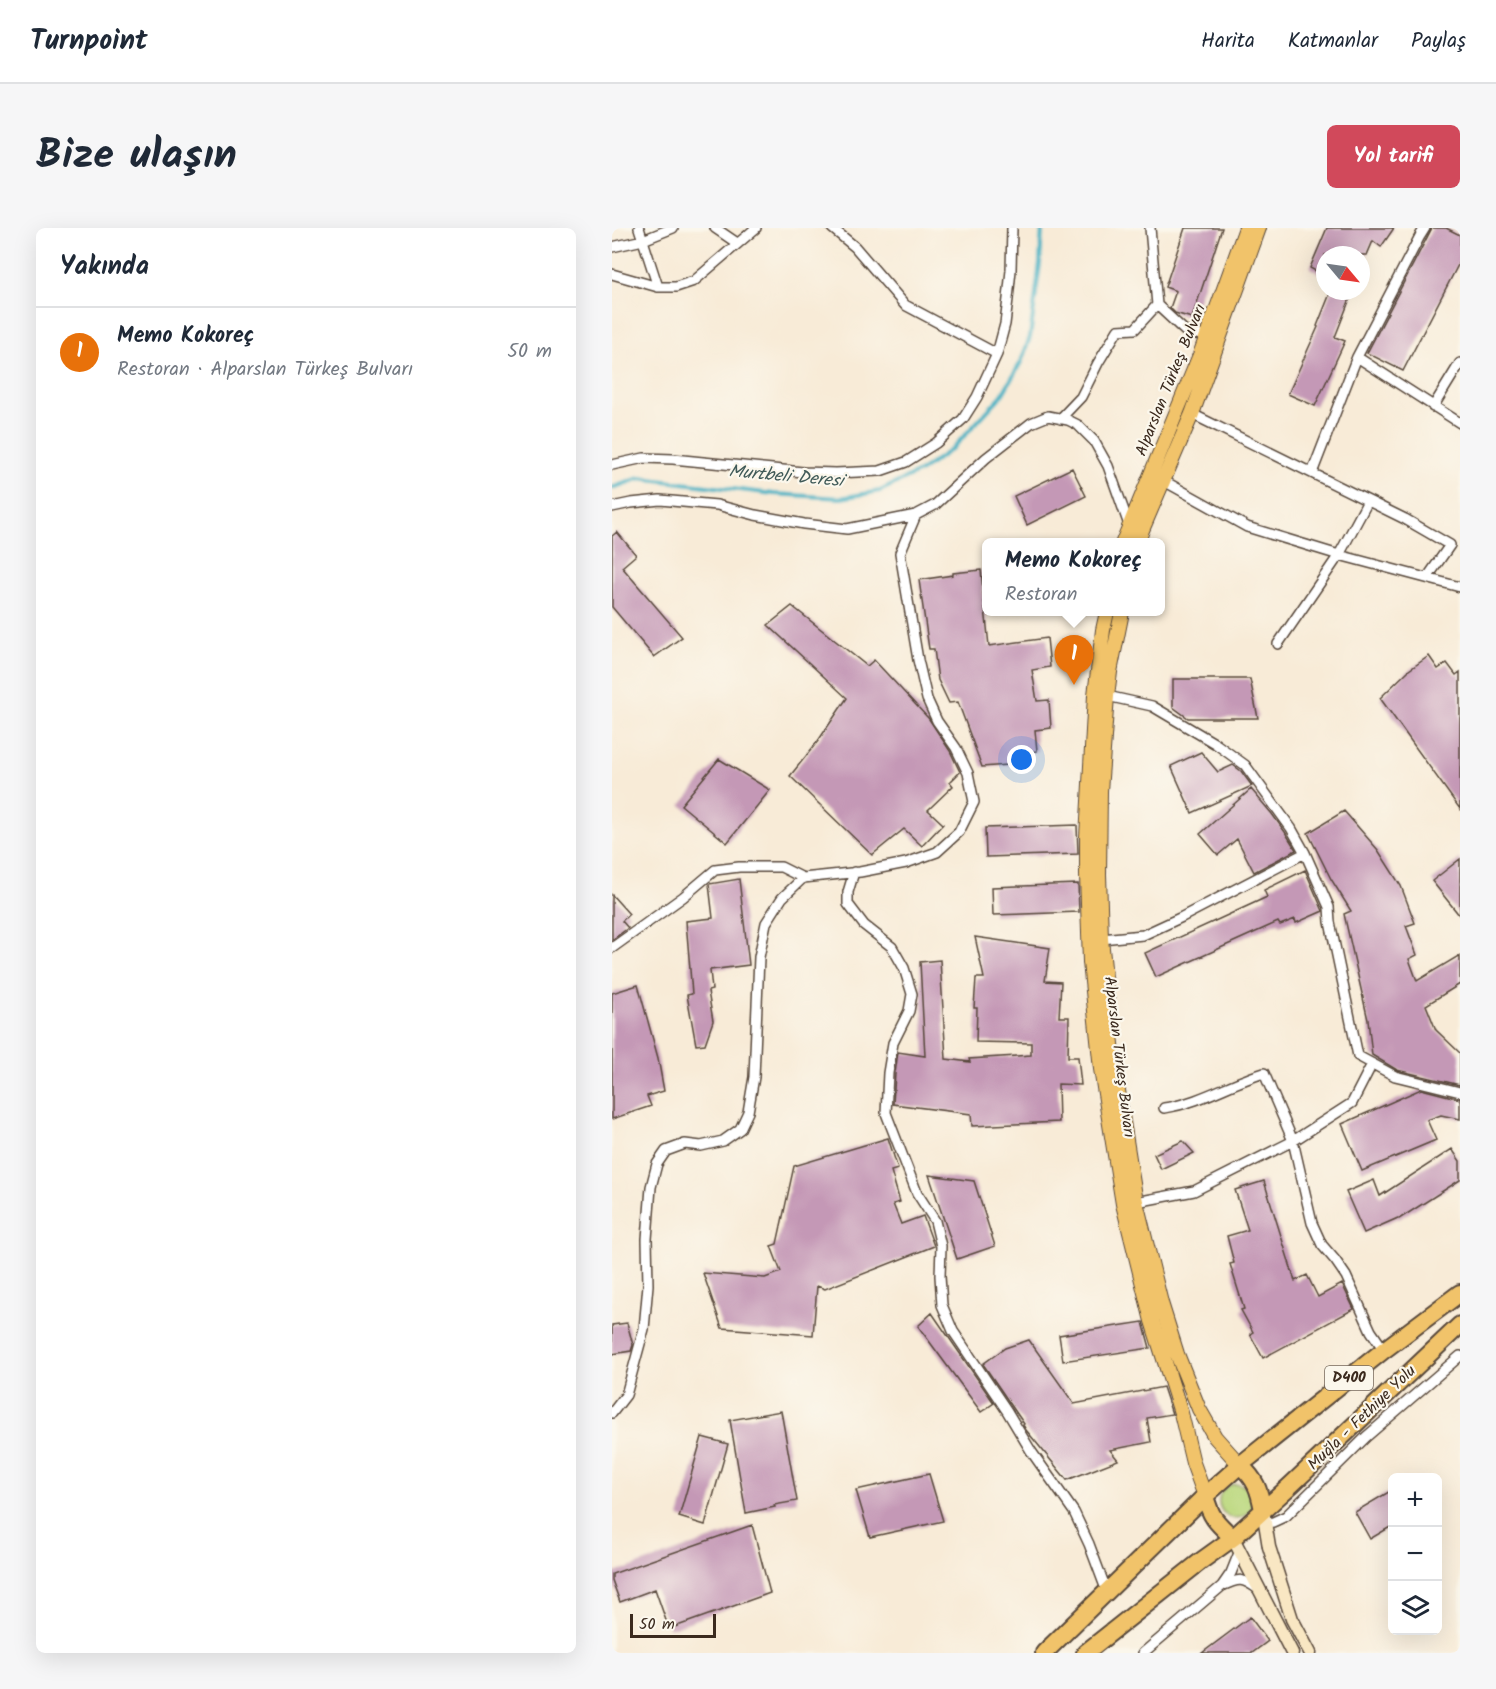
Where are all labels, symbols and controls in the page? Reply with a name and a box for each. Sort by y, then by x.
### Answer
text: Turnpoint [30,19,148,64]
text: Harita [1201,25,1255,58]
text: Katmanlar [1288,25,1378,58]
text: Paylaş [1411,25,1466,58]
text: Bize ulaşın [36,123,237,190]
button: Yol tarifi [1327,125,1460,188]
text: Yakında [60,246,149,288]
north arrow [1316,246,1370,300]
street label: Alparslan Türkeş Bulvarı [1129,300,1213,460]
text: Memo Kokoreç [117,319,255,354]
text: 1 [76,336,83,368]
text: 50 m [507,336,552,368]
text: Restoran · Alparslan Türkeş Bulvarı [117,354,413,386]
water label: Murtbeli Deresi [727,458,848,497]
popup [982,538,1165,616]
text: Memo Kokoreç [1005,544,1142,579]
text: Restoran [1005,579,1077,611]
pin: 1 [1054,636,1094,685]
your location [1007,745,1036,774]
street label: Alparslan Türkeş Bulvarı [1097,975,1141,1139]
street label: Muğla - Fethiye Yolu [1302,1359,1422,1477]
road number: D400 [1325,1366,1373,1390]
map controls [1388,1473,1442,1635]
button: + [1388,1473,1442,1527]
button: − [1388,1527,1442,1581]
button: layers [1388,1581,1442,1635]
scale bar [630,1611,716,1638]
text: 50 m [639,1612,675,1637]

